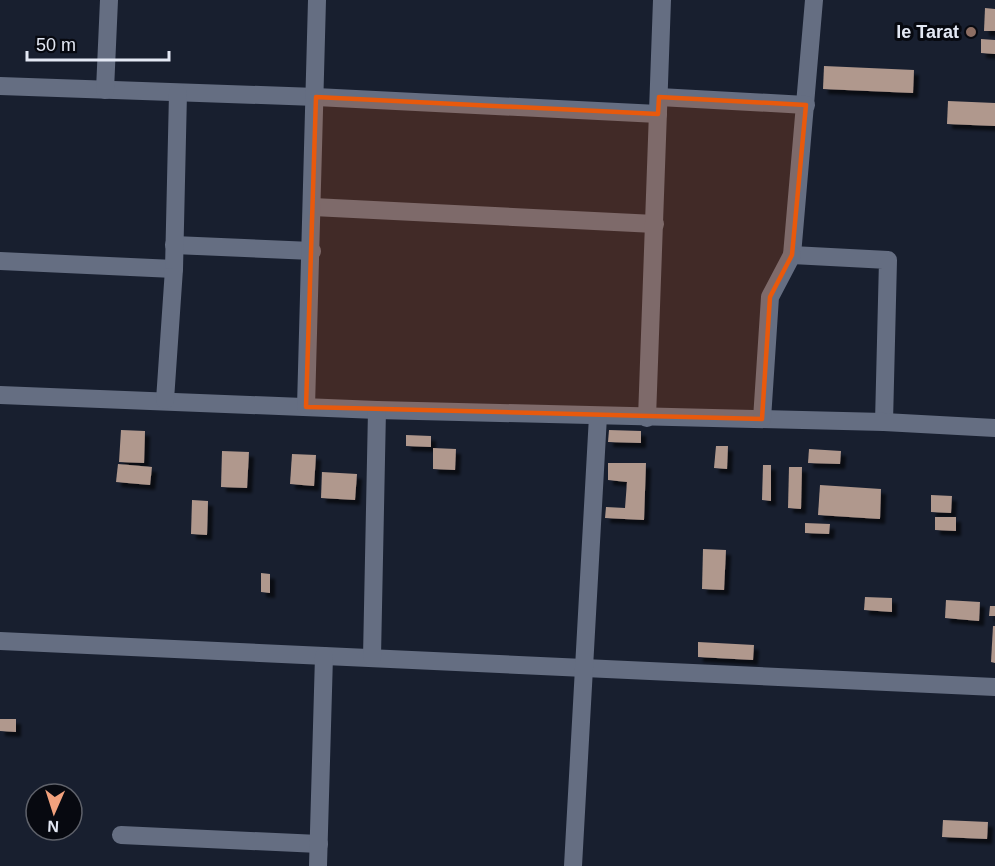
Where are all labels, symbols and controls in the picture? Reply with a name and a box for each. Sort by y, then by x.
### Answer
place label: le Tarat [896,22,959,42]
scale bar [27,24,170,62]
marker: le Tarat [964,25,978,39]
text: 50 m [36,35,76,55]
north arrow [24,782,84,842]
text: N [47,818,59,835]

